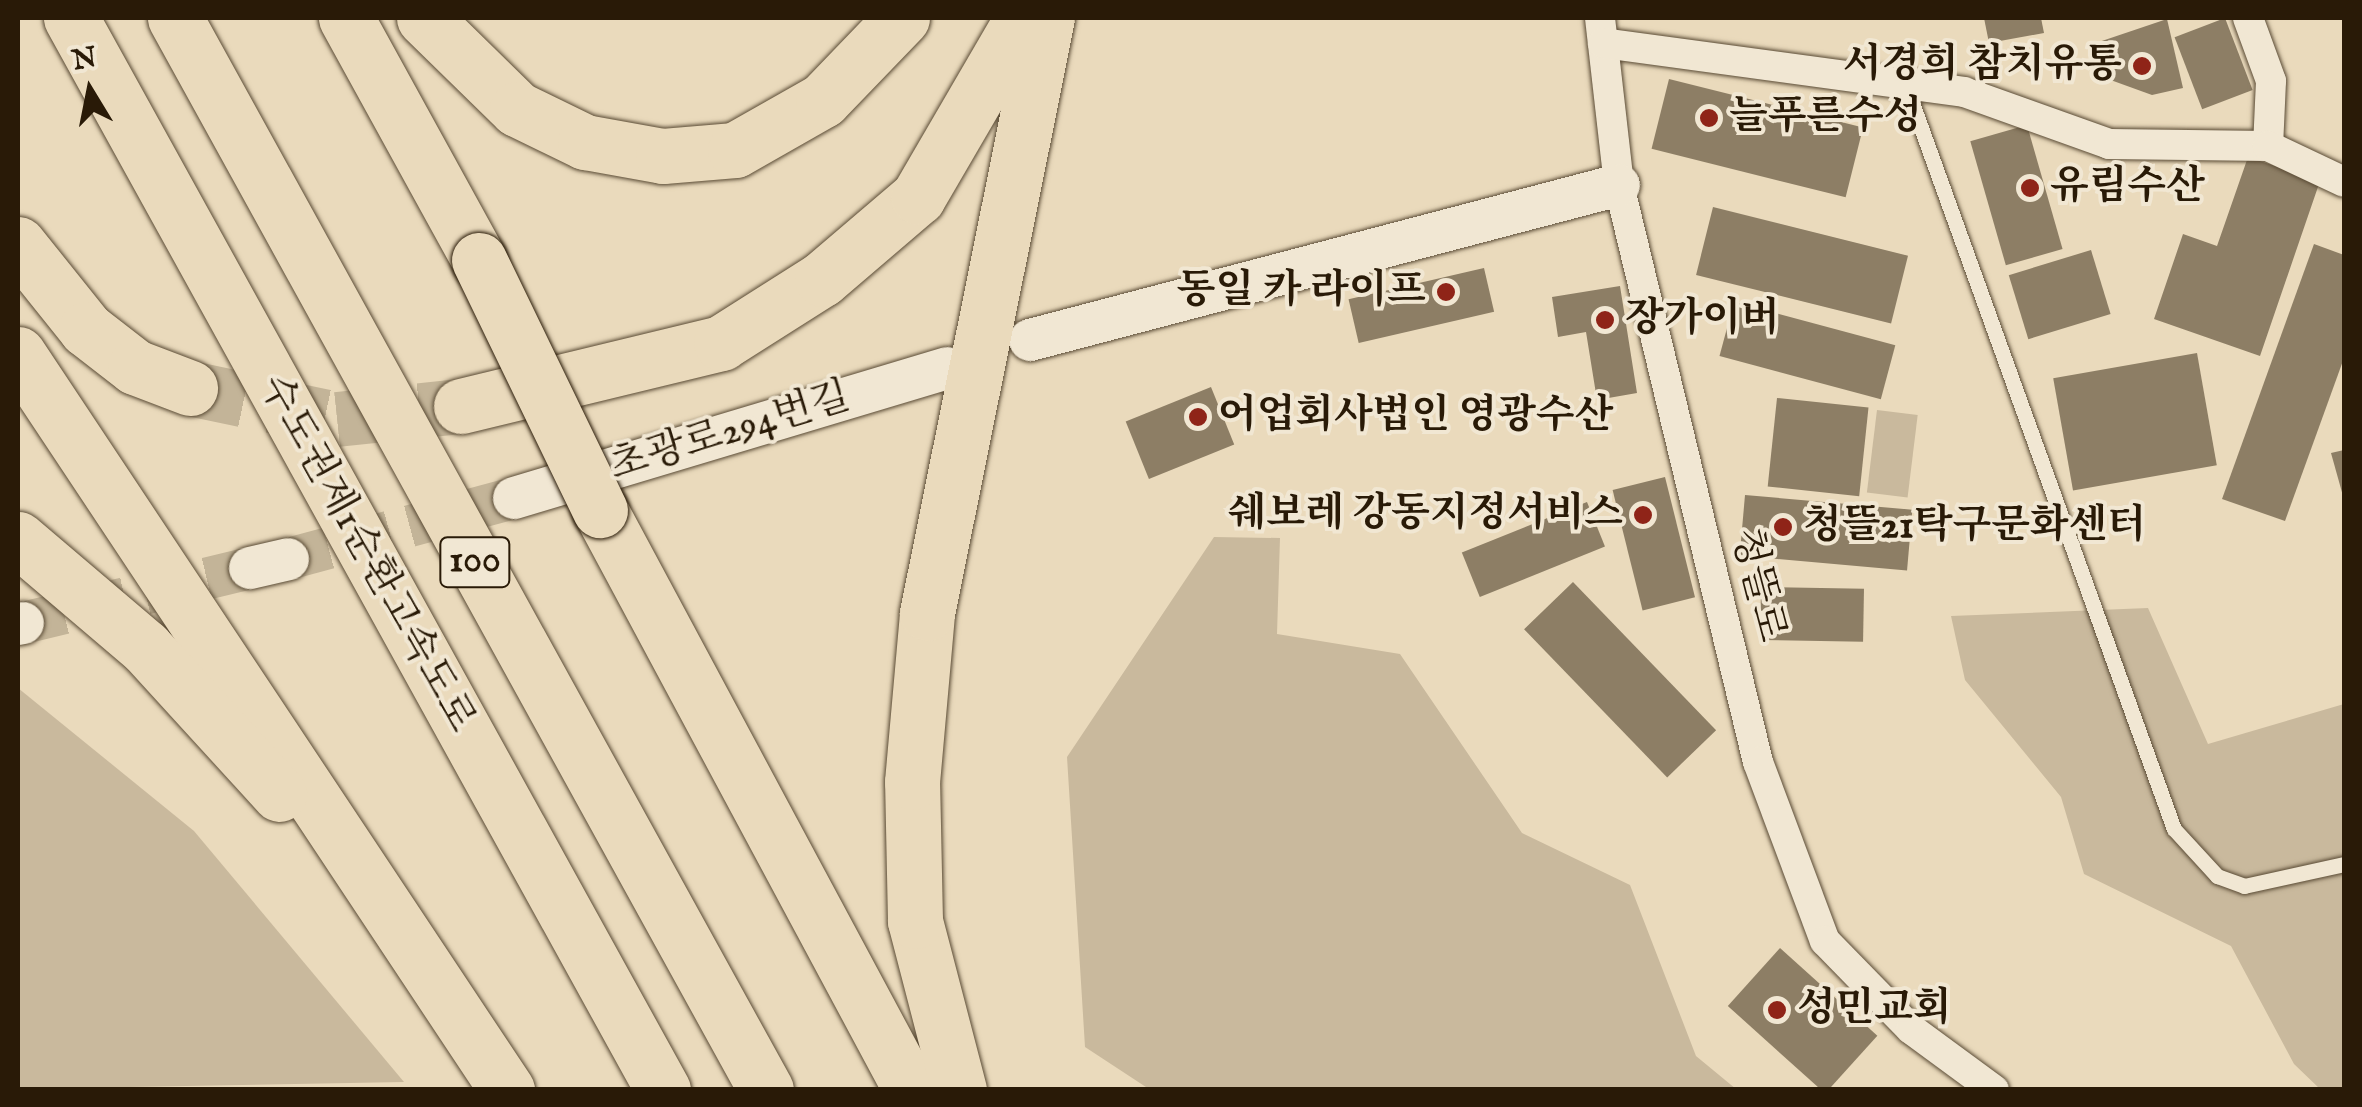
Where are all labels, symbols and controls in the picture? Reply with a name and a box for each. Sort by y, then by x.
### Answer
north arrow [40,40,140,140]
text: N [70,41,100,79]
place label: 서경희 참치유통 [1843,42,2122,90]
marker: 서경희 참치유통 [2131,55,2153,77]
place label: 늘푸른수성 [1729,94,1922,142]
marker: 늘푸른수성 [1698,107,1720,129]
place label: 유림수산 [2050,164,2205,212]
marker: 유림수산 [2019,177,2041,199]
place label: 동일 카 라이프 [1177,268,1426,316]
marker: 동일 카 라이프 [1435,281,1457,303]
place label: 장가이버 [1625,296,1780,344]
marker: 장가이버 [1594,309,1616,331]
street label: 수도권제1순환고속도로 [248,367,484,741]
street label: 초광로294번길 [604,374,856,492]
place label: 어업회사법인 영광수산 [1218,393,1613,441]
marker: 어업회사법인 영광수산 [1187,406,1209,428]
place label: 쉐보레 강동지정서비스 [1228,491,1623,539]
place label: 청뜰21탁구문화센터 [1803,503,2146,551]
marker: 쉐보레 강동지정서비스 [1632,504,1654,526]
marker: 청뜰21탁구문화센터 [1772,516,1794,538]
street label: 청뜰로 [1720,523,1794,647]
road number: 100 [438,529,512,595]
place label: 성민교회 [1797,986,1952,1034]
marker: 성민교회 [1766,999,1788,1021]

